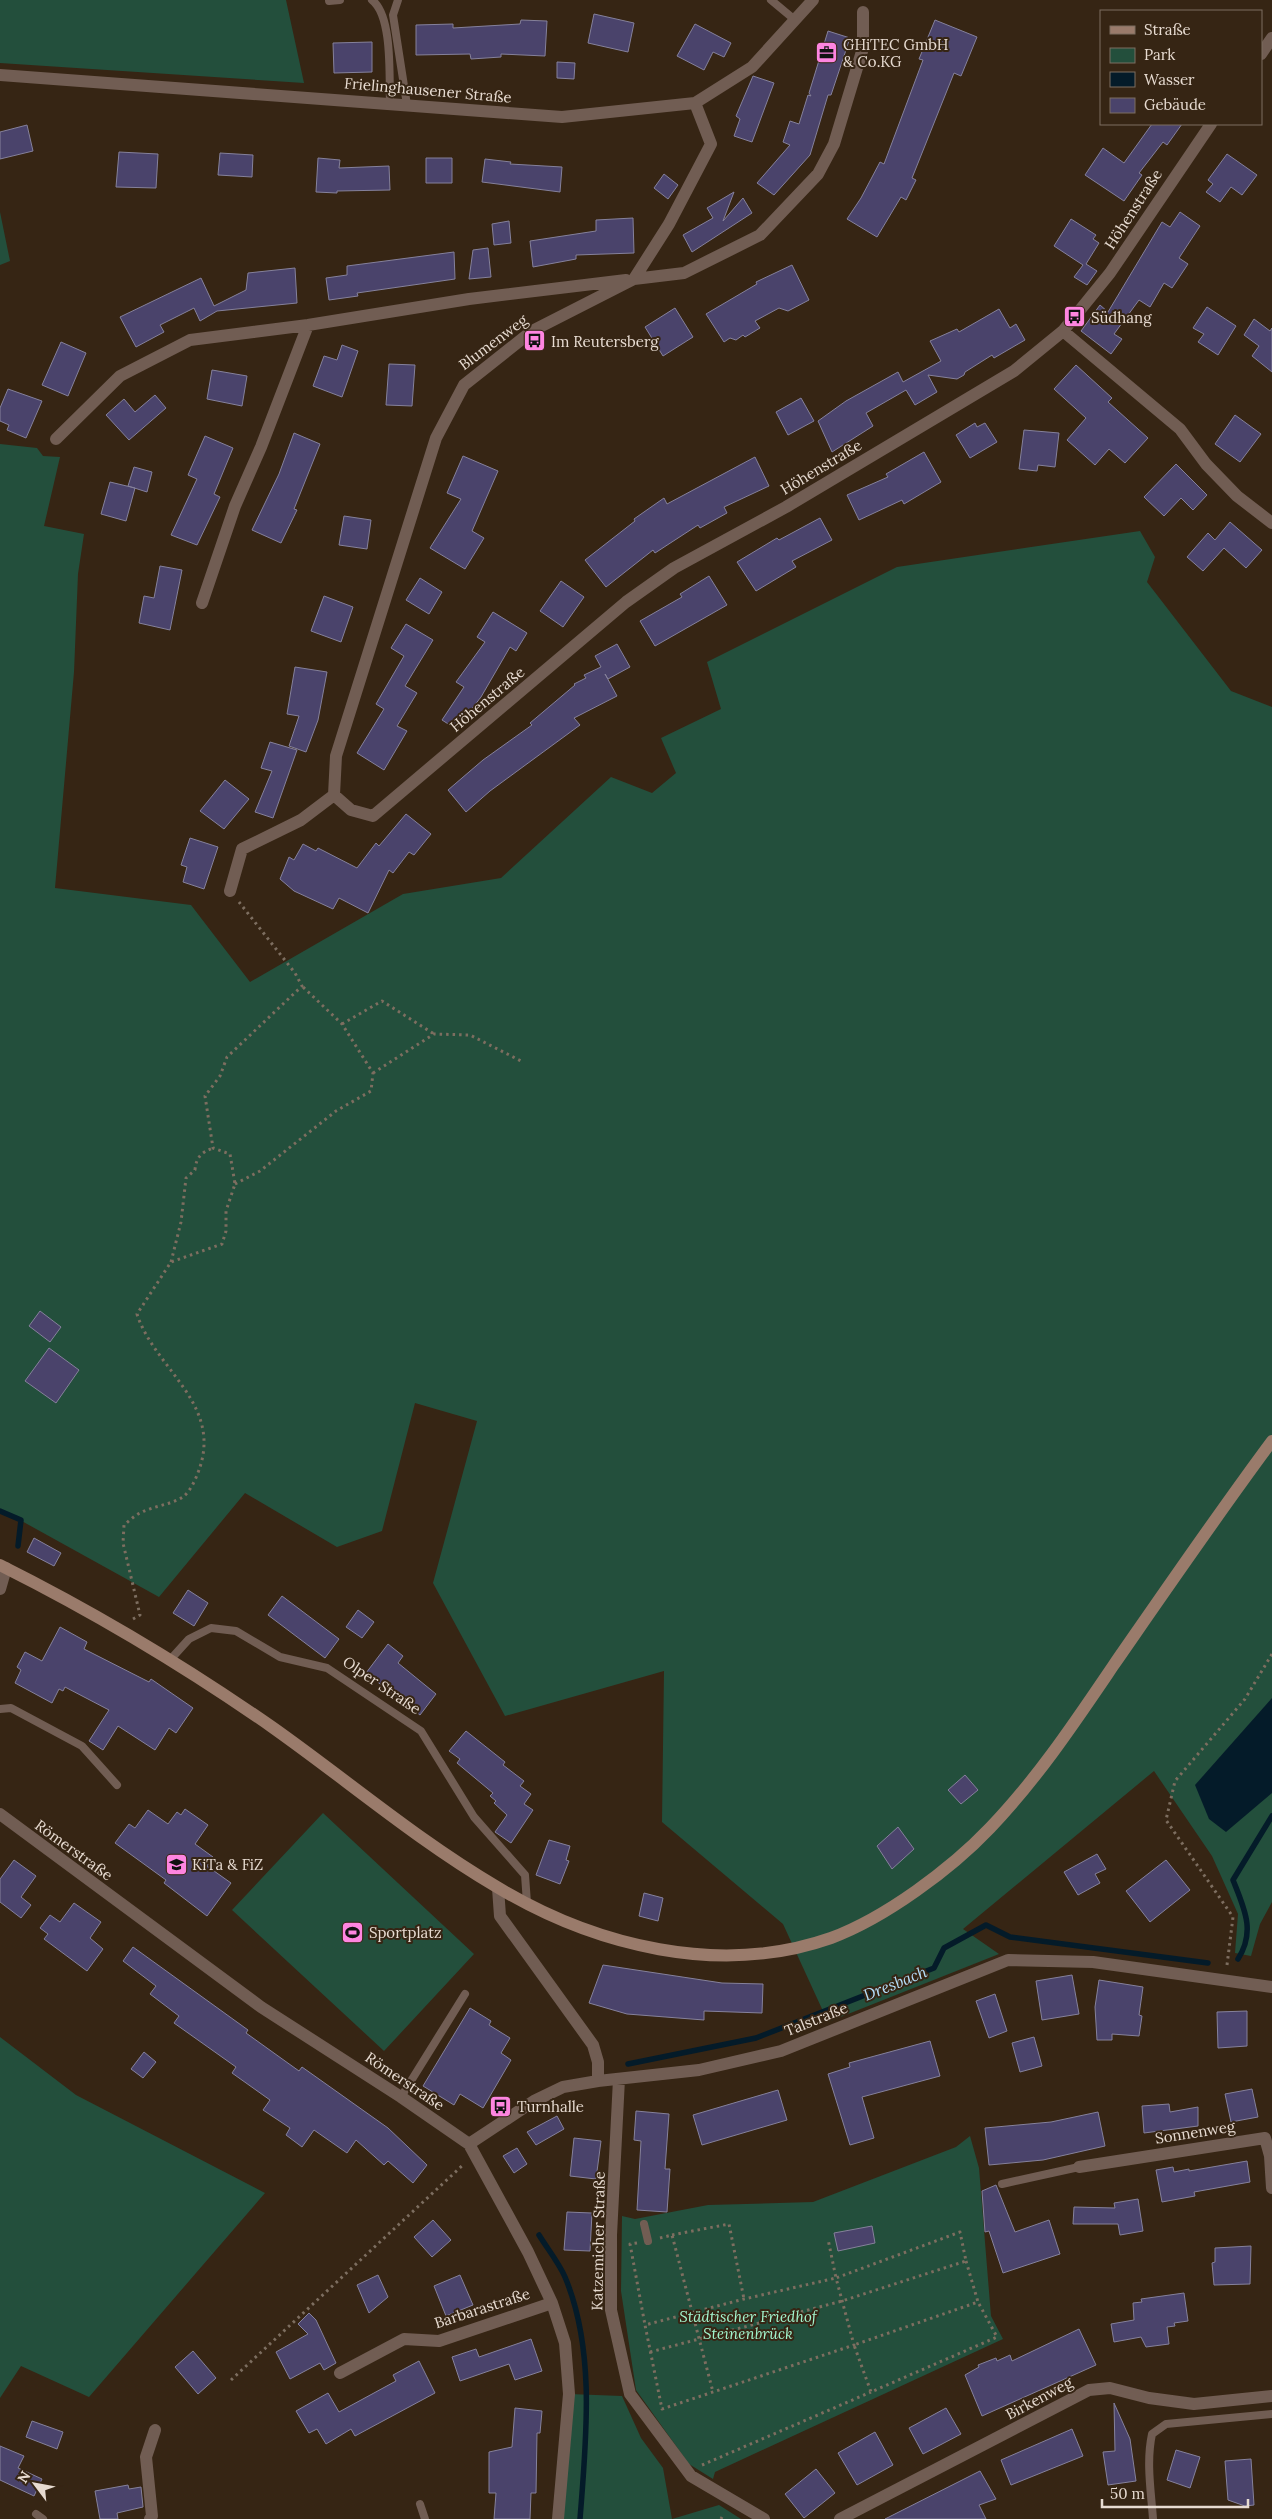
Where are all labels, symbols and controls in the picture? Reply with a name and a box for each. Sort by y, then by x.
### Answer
legend [1100,10,1262,125]
text: Straße [1144,20,1191,39]
place label: GHiTEC GmbH & Co.KG [843,35,948,71]
office icon: GHiTEC GmbH & Co.KG [815,41,839,65]
text: Park [1144,45,1175,64]
text: Wasser [1144,70,1195,89]
street label: Frielinghausener Straße [343,73,513,107]
text: Gebäude [1144,95,1206,114]
street label: Höhenstraße [1100,165,1166,253]
bus stop icon: Südhang [1063,305,1087,329]
place label: Südhang [1091,308,1152,327]
street label: Blumenweg [455,310,532,374]
bus stop icon: Im Reutersberg [523,329,547,353]
place label: Im Reutersberg [551,332,659,351]
street label: Höhenstraße [777,435,865,499]
street label: Höhenstraße [446,662,528,736]
street label: Olper Straße [339,1652,425,1718]
street label: Römerstraße [31,1815,117,1885]
school or university icon: KiTa & FiZ [164,1852,188,1876]
place label: KiTa & FiZ [192,1855,263,1874]
sports icon: Sportplatz [341,1920,365,1944]
place label: Sportplatz [369,1923,442,1942]
water label: Dresbach [860,1961,930,2005]
street label: Talstraße [782,1998,850,2040]
street label: Römerstraße [362,2048,448,2114]
bus stop icon: Turnhalle [489,2094,513,2118]
place label: Turnhalle [517,2097,584,2116]
street label: Sonnenweg [1154,2116,1237,2148]
street label: Katzemicher Straße [587,2171,609,2311]
street label: Barbarastraße [432,2284,532,2332]
park label: Städtischer Friedhof Steinenbrück [679,2307,818,2343]
street label: Birkenweg [1002,2372,1076,2424]
north arrow [10,2459,60,2509]
text: N [13,2468,35,2486]
scale bar [1102,2476,1248,2508]
text: 50 m [1110,2484,1145,2503]

